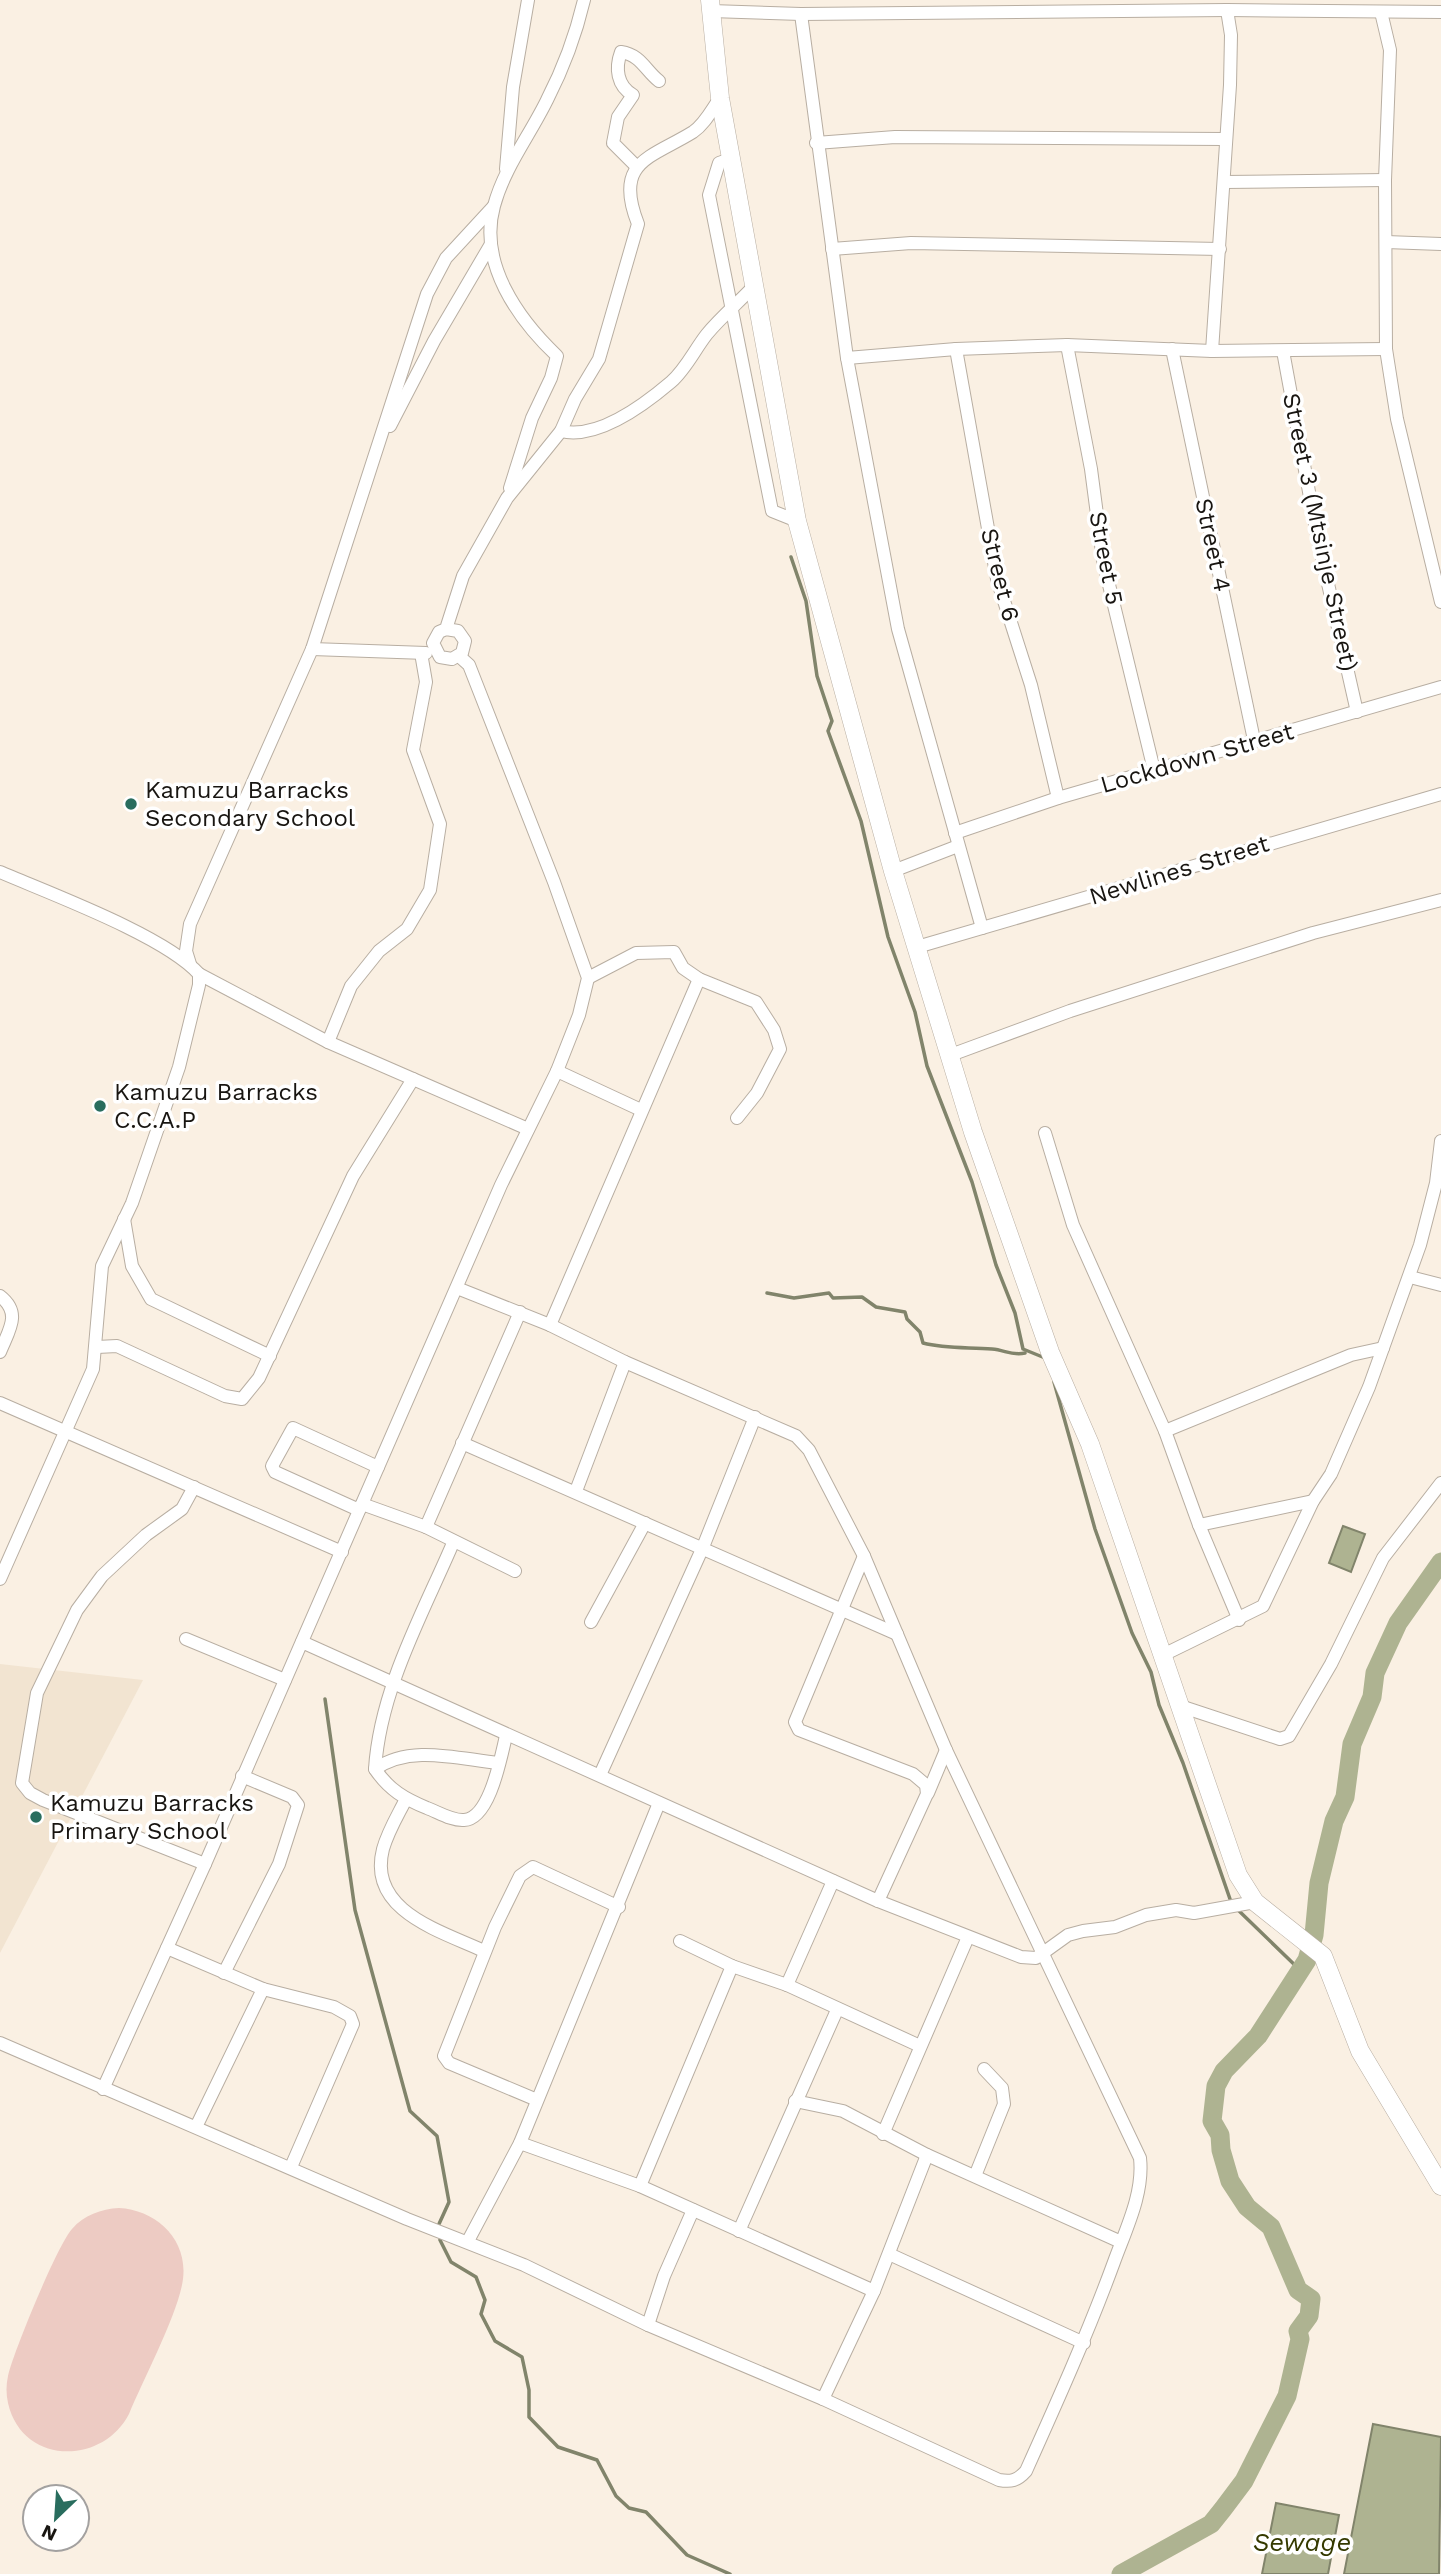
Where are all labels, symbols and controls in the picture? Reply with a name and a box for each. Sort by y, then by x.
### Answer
street label: Street 3 (Mtsinje Street) [1277,390,1363,674]
street label: Street 4 [1189,496,1237,594]
street label: Street 5 [1083,509,1129,607]
street label: Street 6 [975,526,1025,624]
street label: Lockdown Street [1097,717,1297,799]
place label: Kamuzu Barracks Secondary School [145,776,356,832]
marker: Kamuzu Barracks Secondary School [123,796,139,812]
street label: Newlines Street [1086,829,1272,911]
place label: Kamuzu Barracks C.C.A.P [114,1078,318,1134]
marker: Kamuzu Barracks C.C.A.P [92,1098,108,1114]
place label: Kamuzu Barracks Primary School [50,1789,254,1845]
marker: Kamuzu Barracks Primary School [28,1809,44,1825]
north arrow [21,2483,91,2553]
text: N [38,2520,60,2546]
water label: Sewage [1253,2527,1351,2557]

